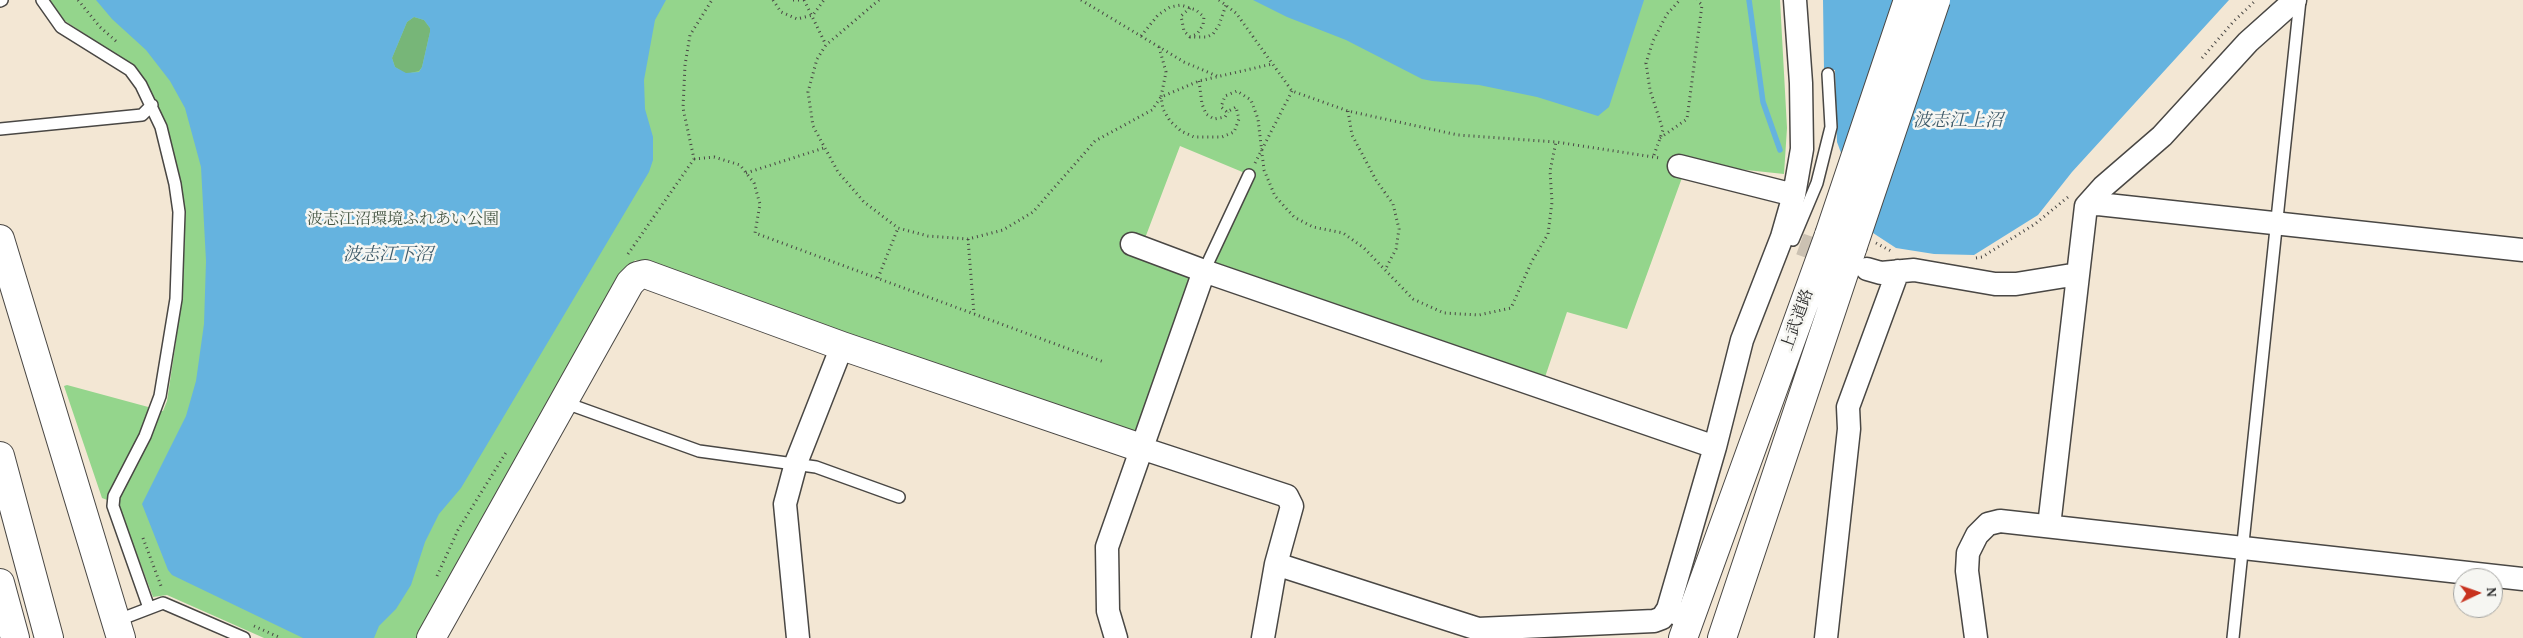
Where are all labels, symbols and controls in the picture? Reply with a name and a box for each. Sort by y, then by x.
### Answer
water label: 波志江上沼 [1913,110,2003,132]
park label: 波志江沼環境ふれあい公園 [307,210,499,230]
water label: 波志江下沼 [343,244,433,266]
street label: 上武道路 [1778,287,1818,353]
north arrow [2453,568,2503,618]
text: N [2482,587,2502,597]

